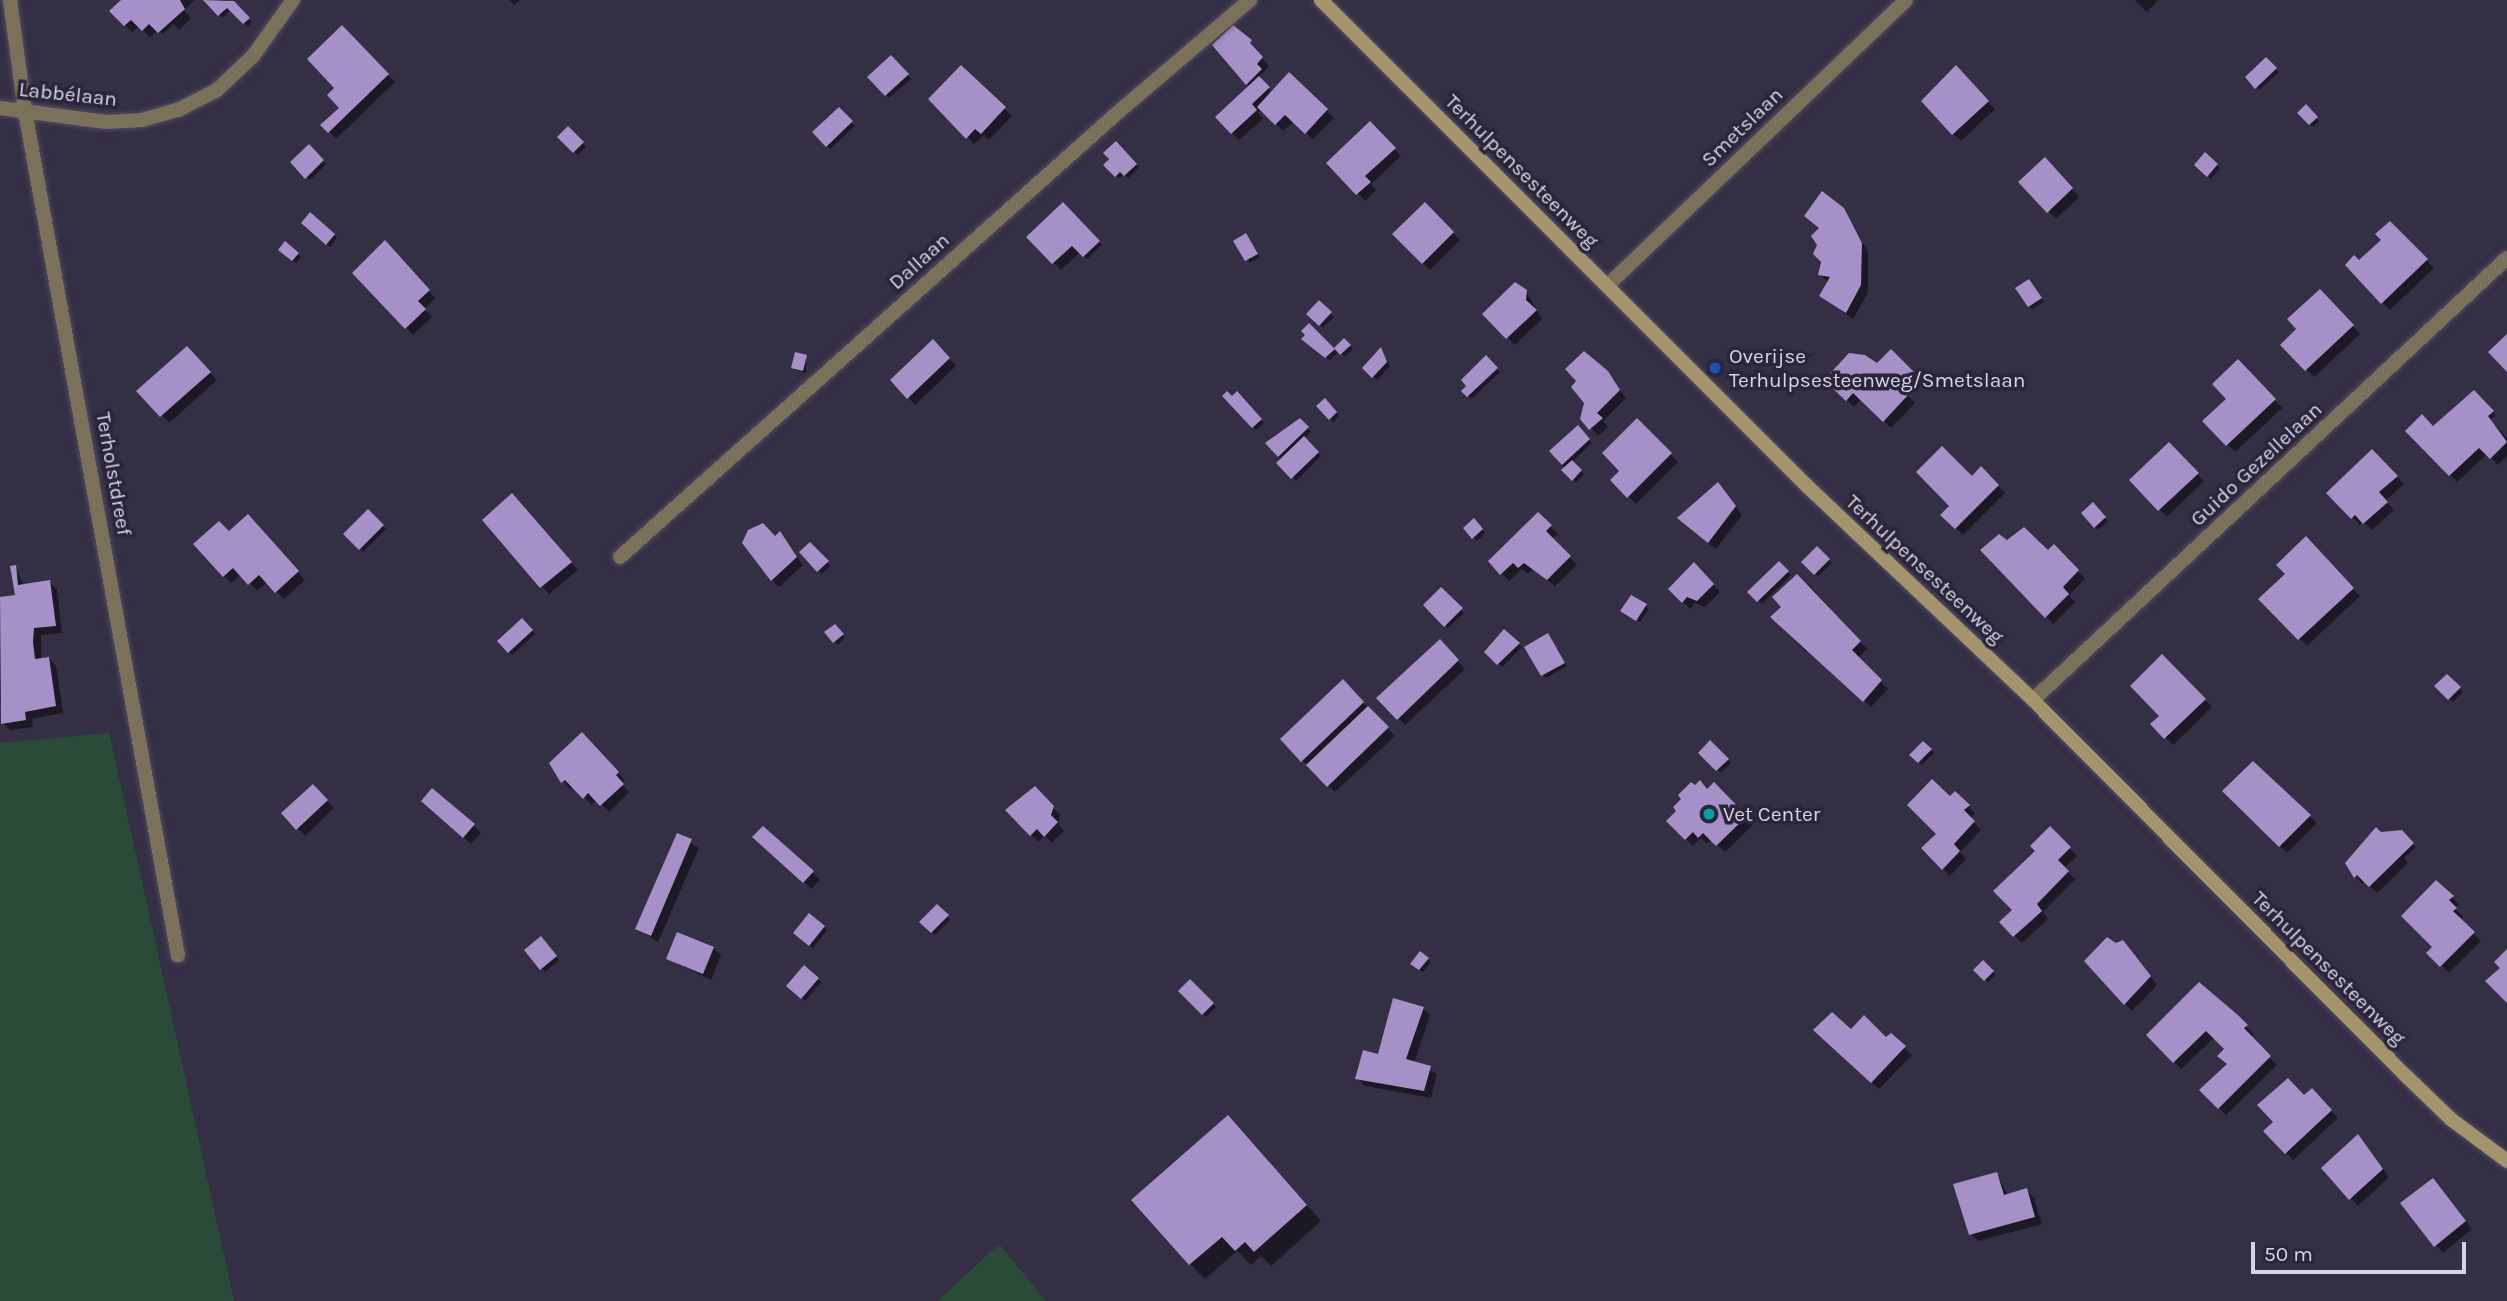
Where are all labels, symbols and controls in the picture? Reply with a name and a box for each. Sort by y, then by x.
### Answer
street label: Labbélaan [18,76,118,112]
street label: Smetslaan [1696,82,1788,172]
street label: Terhulpensesteenweg [1440,89,1604,253]
street label: Dallaan [883,227,955,295]
place label: Overijse Terhulpsesteenweg/Smetslaan [1729,343,2025,393]
marker: Overijse Terhulpsesteenweg/Smetslaan [1707,360,1723,376]
street label: Guido Gezellelaan [2185,397,2327,531]
street label: Terholstdreef [91,410,137,538]
street label: Terhulpensesteenweg [1841,489,2009,649]
place label: Vet Center [1723,801,1820,827]
marker: Vet Center [1701,806,1717,822]
street label: Terhulpensesteenweg [2247,886,2411,1050]
scale bar [2255,1228,2470,1272]
text: 50 m [2264,1242,2313,1266]

